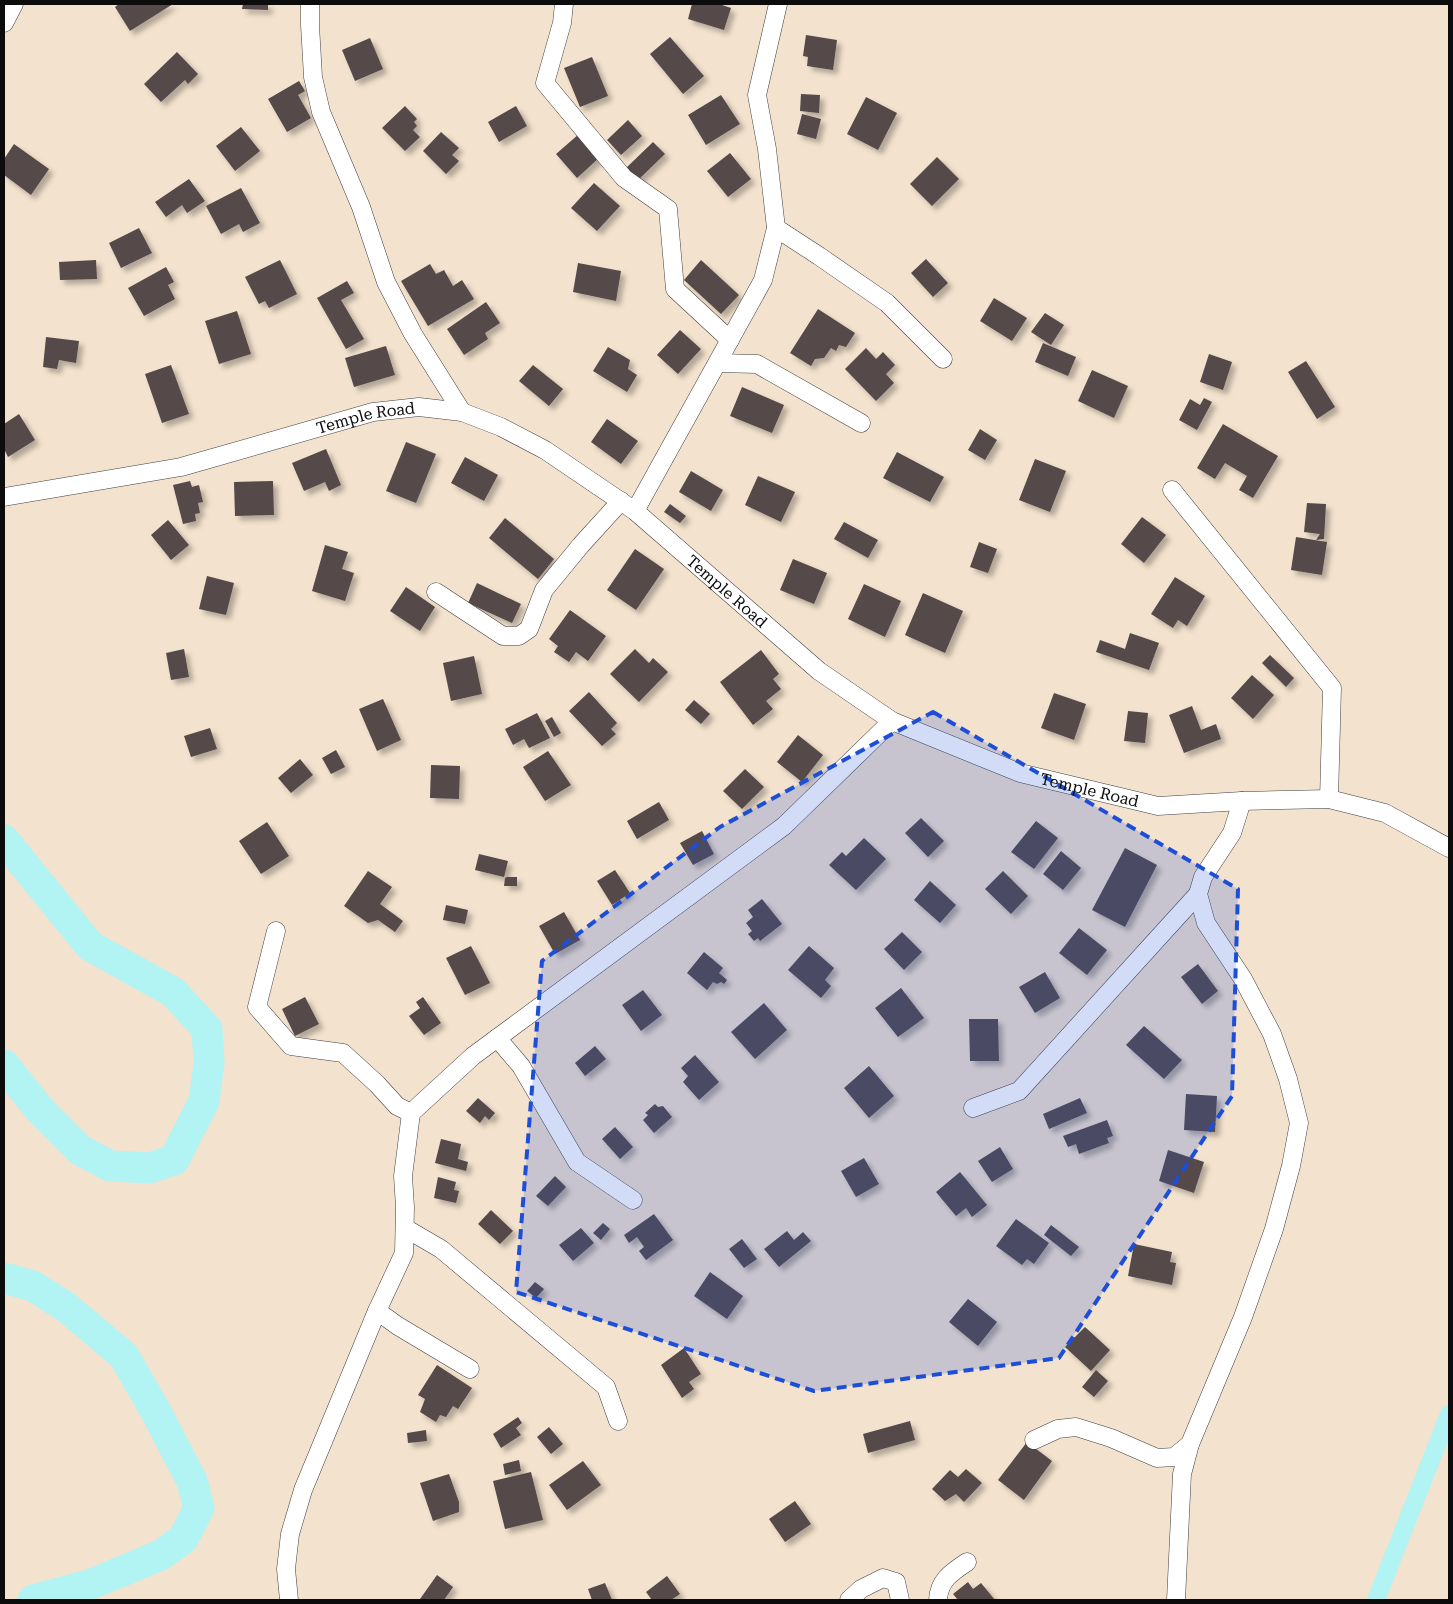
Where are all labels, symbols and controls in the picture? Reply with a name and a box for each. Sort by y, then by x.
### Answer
street label: Temple Road [314,398,416,437]
street label: Temple Road [683,551,771,631]
street label: Temple Road [1038,769,1141,811]

